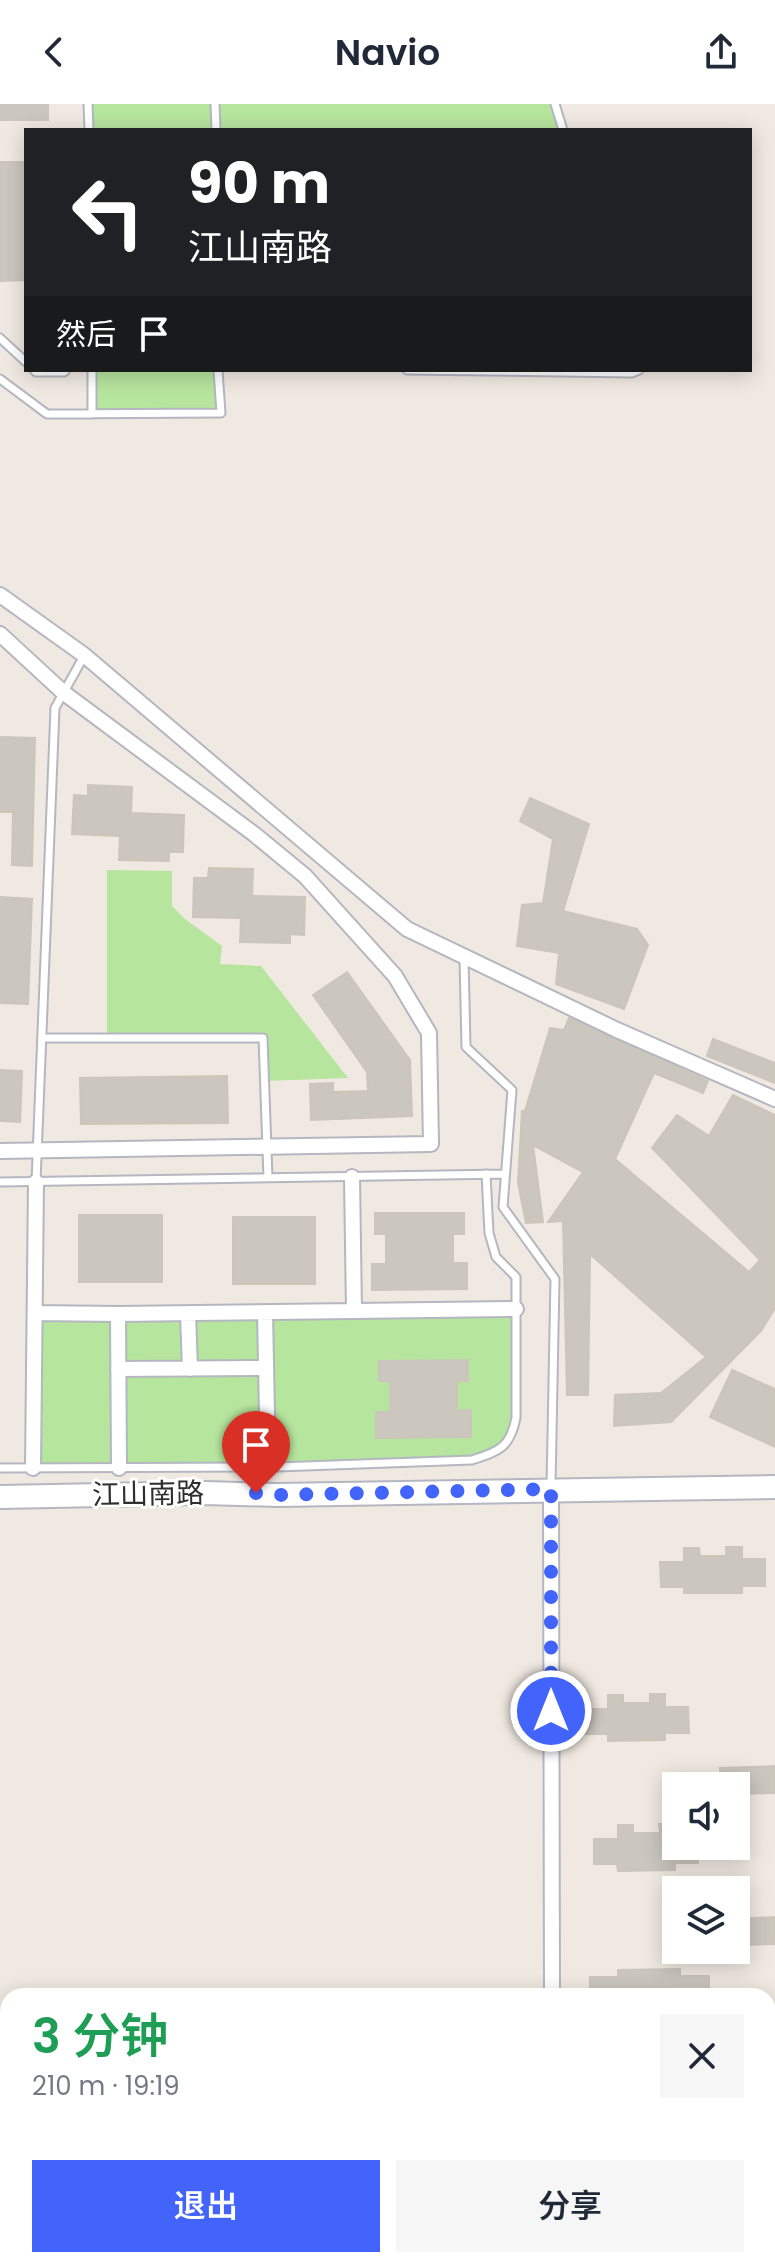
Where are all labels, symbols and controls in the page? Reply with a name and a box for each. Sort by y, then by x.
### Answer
text: Navio [335,27,440,78]
icon: back [32,30,76,74]
icon: share [699,30,743,74]
text: 90 m [188,144,330,223]
icon: left [56,160,160,264]
text: 江山南路 [188,222,332,273]
icon: arrive [132,312,176,356]
text: 然后 [56,313,116,356]
pin [222,1411,290,1493]
icon: arrive [234,1423,278,1467]
street label: 江山南路 [92,1474,204,1514]
position arrow [509,1669,593,1753]
map controls [662,1772,750,1964]
button: sound [662,1772,750,1860]
button: layers [662,1876,750,1964]
text: 3 分钟 [32,2003,168,2070]
button: close [660,2014,744,2098]
text: 210 m · 19:19 [32,2068,180,2104]
button: 退出 [32,2160,380,2252]
button: 分享 [396,2160,744,2252]

